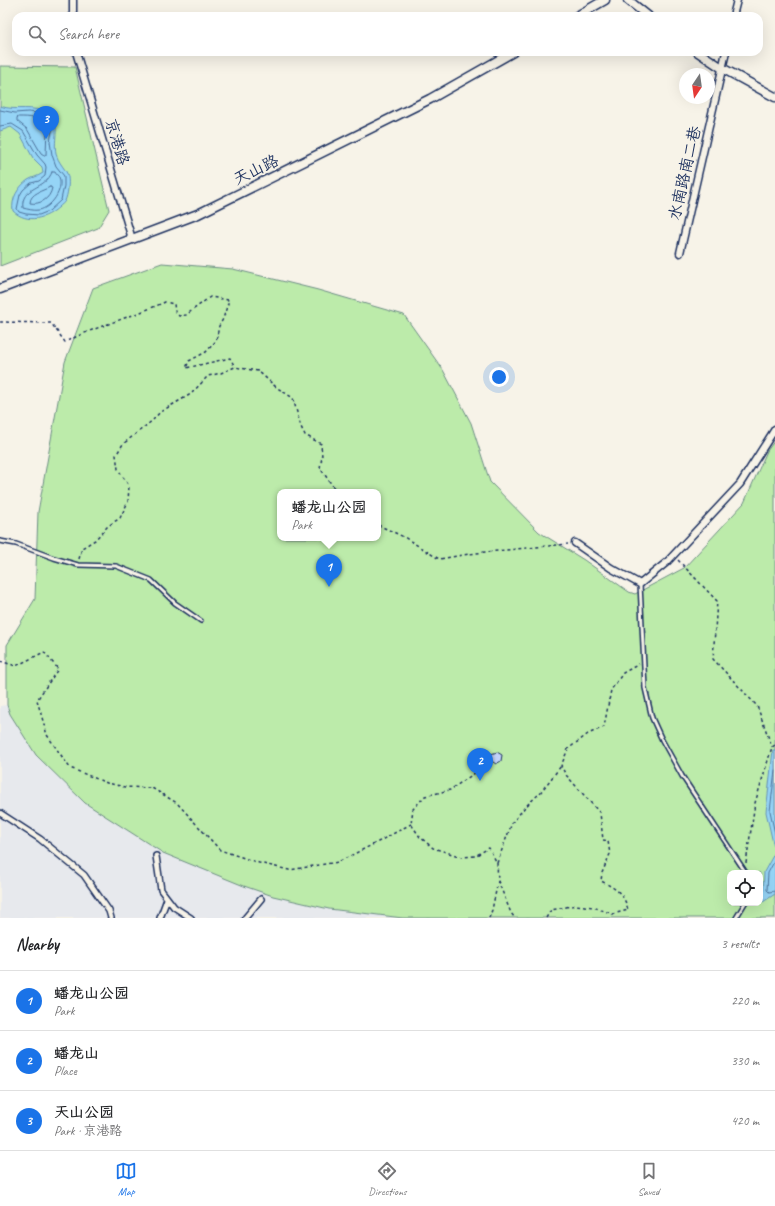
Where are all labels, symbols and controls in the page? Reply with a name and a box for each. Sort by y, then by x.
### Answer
search box [12,12,763,56]
icon: search [26,23,48,45]
text: Search here [58,25,119,44]
north arrow [679,68,715,104]
pin: 3 [33,106,59,139]
street label: 京港路 [100,116,134,168]
street label: 水南路南二巷 [664,124,706,222]
street label: 天山路 [230,150,282,190]
your location [489,367,509,387]
popup [277,489,381,541]
text: 蟠龙山公园 [291,498,367,517]
text: Park [291,517,312,533]
pin: 1 [316,554,342,587]
pin: 2 [467,748,493,781]
map controls [727,870,763,906]
button: locate [727,870,763,906]
text: Nearby [16,934,59,955]
text: 3 results [721,936,759,952]
text: 蟠龙山公园 [54,984,129,1003]
text: 1 [26,993,32,1009]
text: 220 m [731,993,759,1009]
text: Park [54,1003,75,1019]
text: 蟠龙山 [54,1044,99,1063]
text: 2 [26,1053,32,1069]
text: 330 m [731,1053,759,1069]
text: Place [54,1063,77,1079]
text: 天山公园 [54,1103,114,1122]
text: 3 [26,1113,32,1129]
text: 420 m [731,1113,759,1129]
text: Park · 京港路 [54,1123,122,1139]
tab: Map [115,1160,137,1198]
tab: Directions [368,1160,407,1198]
tab: Saved [638,1160,660,1198]

